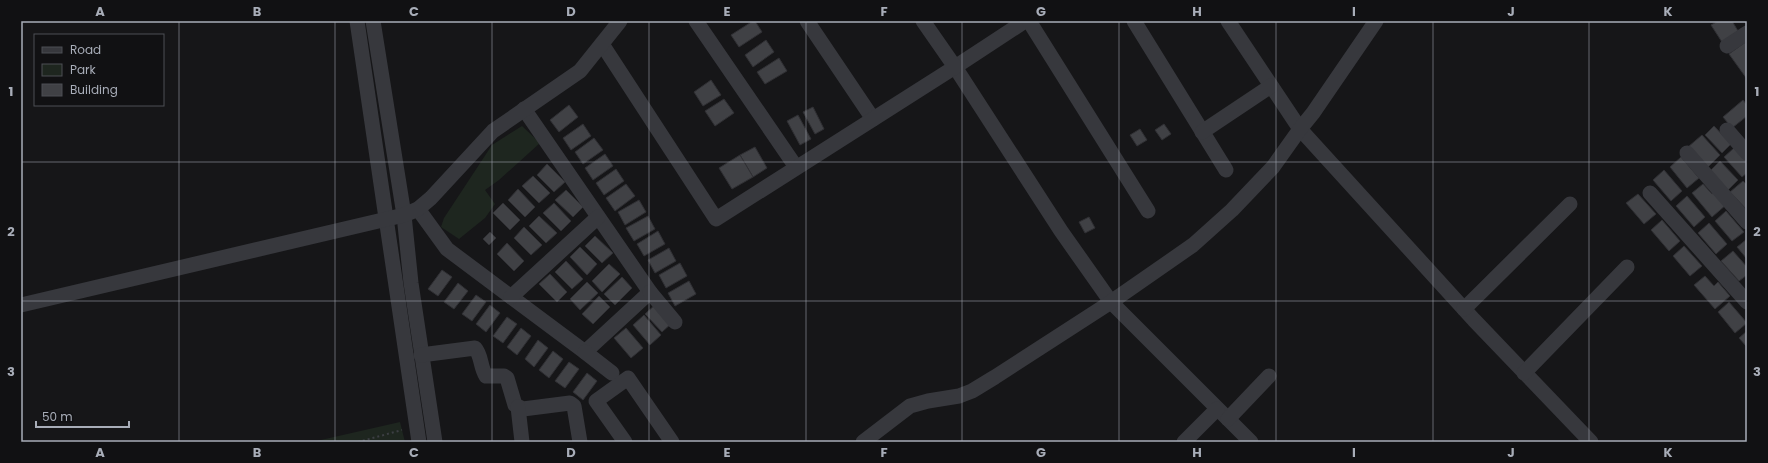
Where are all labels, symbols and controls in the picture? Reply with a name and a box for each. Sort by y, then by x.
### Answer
text: A [95,2,105,21]
text: B [253,2,262,21]
text: C [409,2,419,21]
text: D [566,2,576,21]
text: E [723,2,731,21]
text: F [880,2,888,21]
text: G [1036,2,1046,21]
text: H [1192,2,1202,21]
text: I [1352,2,1356,21]
text: J [1507,2,1515,21]
text: K [1663,2,1673,21]
legend [34,34,164,106]
text: Road [70,41,101,58]
text: Park [70,61,97,78]
text: Building [70,81,118,98]
text: 1 [9,82,13,101]
text: 1 [1755,82,1759,101]
text: 2 [7,222,15,241]
text: 2 [1753,222,1761,241]
text: 3 [7,362,15,381]
text: 3 [1753,362,1761,381]
scale bar [36,403,129,429]
text: 50 m [42,408,73,425]
text: A [95,443,105,462]
text: B [253,443,262,462]
text: C [409,443,419,462]
text: D [566,443,576,462]
text: E [723,443,731,462]
text: F [880,443,888,462]
text: G [1036,443,1046,462]
text: H [1192,443,1202,462]
text: I [1352,443,1356,462]
text: J [1507,443,1515,462]
text: K [1663,443,1673,462]

